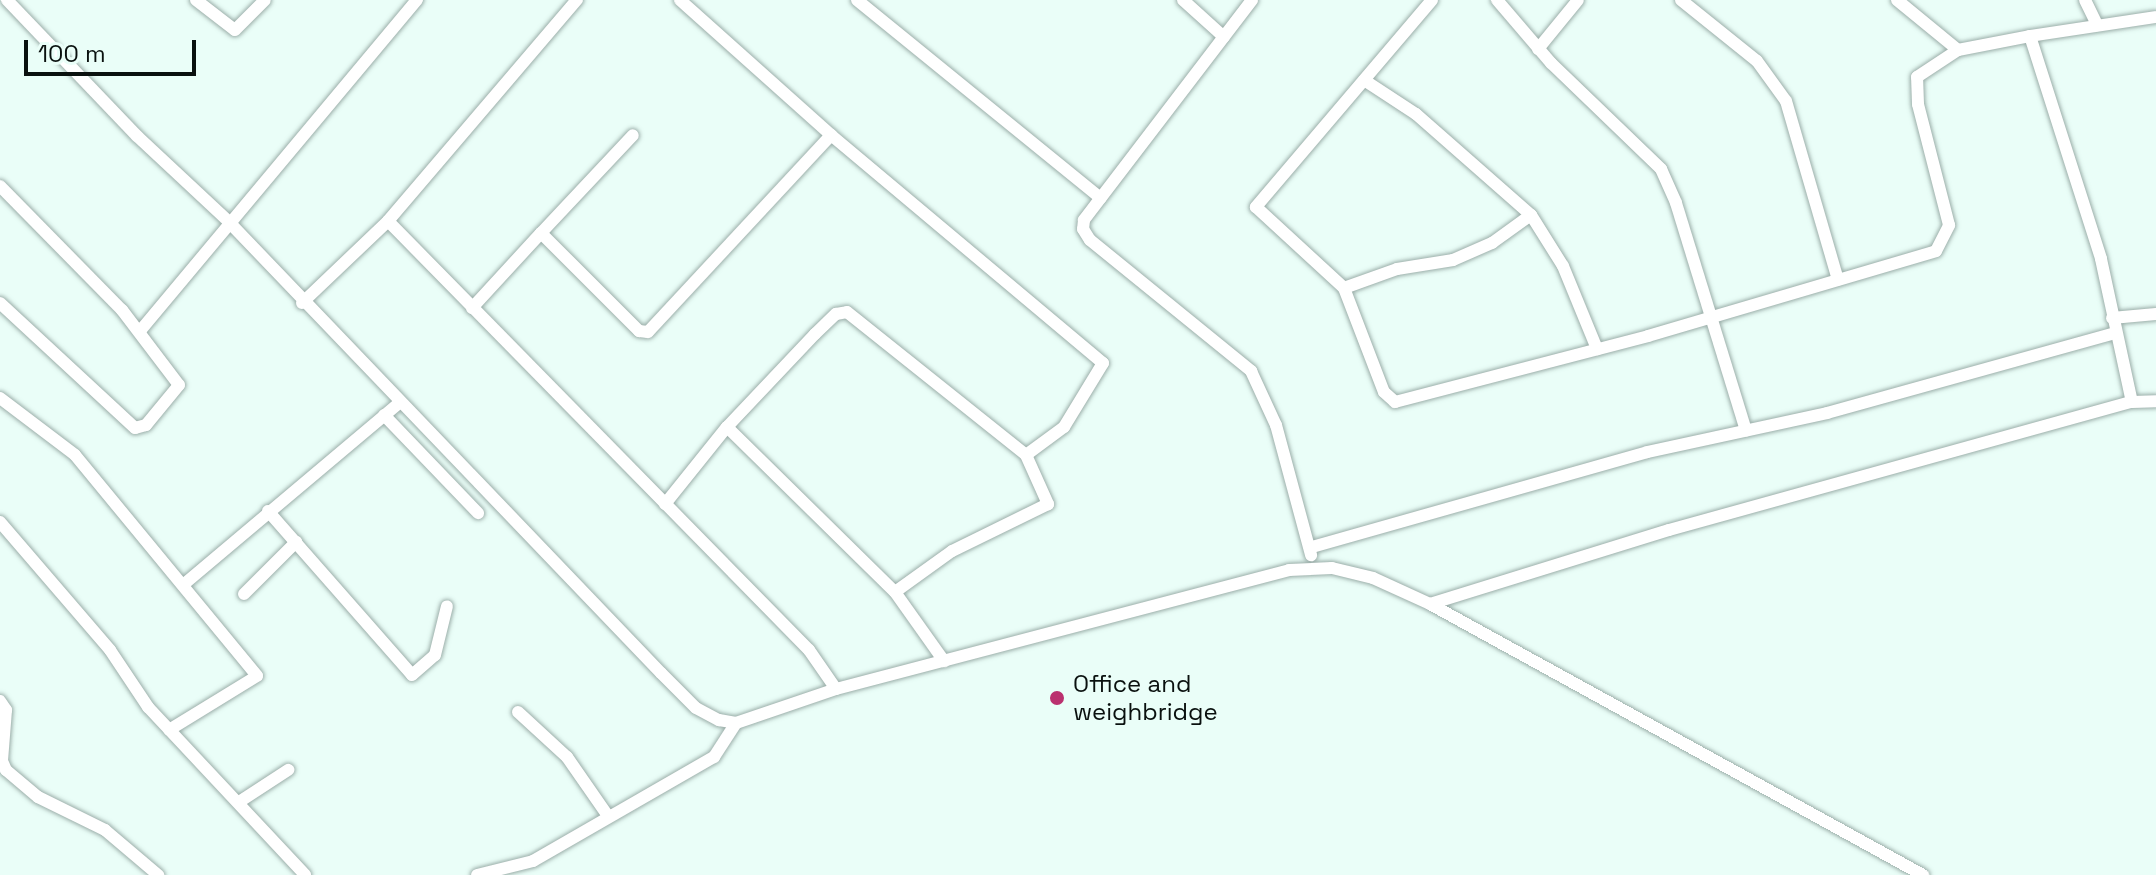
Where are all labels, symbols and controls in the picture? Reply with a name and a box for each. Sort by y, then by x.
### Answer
scale bar [28,24,200,74]
text: 100 m [38,38,106,69]
place label: Office and weighbridge [1073,670,1218,726]
marker: Office and weighbridge [1048,689,1066,707]

